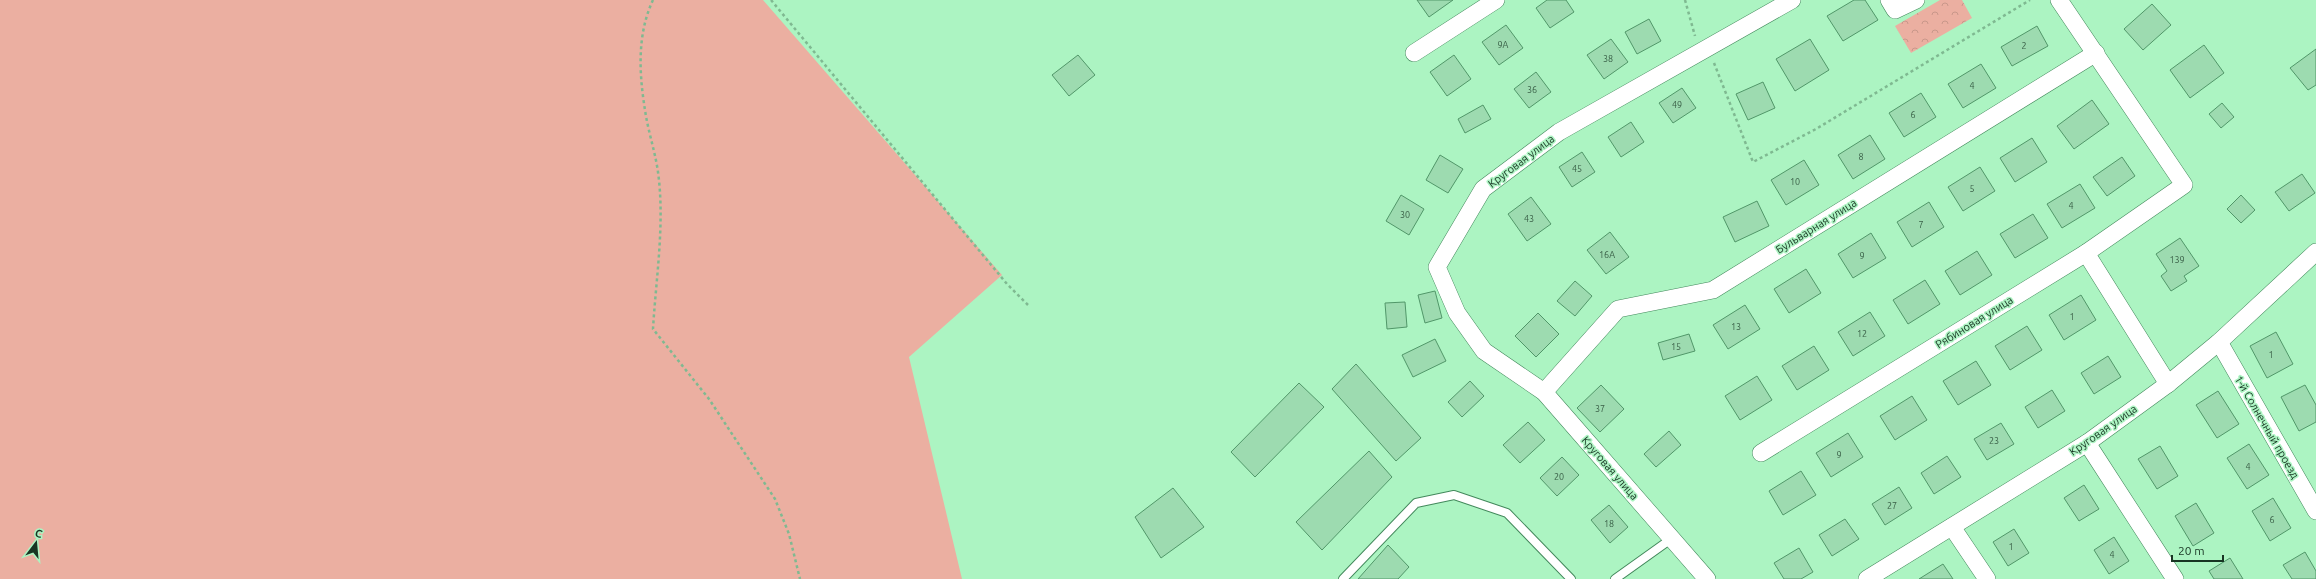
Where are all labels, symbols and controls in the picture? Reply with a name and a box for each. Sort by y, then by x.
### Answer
house number: 9А [1498,40,1509,50]
house number: 2 [2021,41,2027,51]
house number: 38 [1603,54,1613,64]
house number: 4 [1969,81,1975,91]
house number: 36 [1527,85,1537,95]
house number: 49 [1672,100,1682,110]
house number: 6 [1910,110,1916,120]
street label: Круговая улица [1486,132,1556,190]
house number: 8 [1858,152,1864,162]
house number: 45 [1572,164,1582,174]
house number: 10 [1790,177,1800,187]
house number: 5 [1969,184,1975,194]
street label: Бульварная улица [1773,196,1859,256]
house number: 4 [2068,201,2074,211]
house number: 30 [1400,210,1410,220]
house number: 43 [1524,214,1534,224]
house number: 7 [1918,220,1924,230]
house number: 16А [1599,250,1615,260]
house number: 9 [1859,251,1865,261]
house number: 139 [2169,255,2185,265]
street label: Рябиновая улица [1933,293,2015,351]
house number: 1 [2069,312,2075,322]
house number: 13 [1731,322,1741,332]
house number: 12 [1857,329,1867,339]
house number: 15 [1671,342,1681,352]
house number: 1 [2268,350,2274,360]
street label: 1-й Солнечный проезд [2233,373,2302,481]
street label: Круговая улица [2067,402,2139,458]
house number: 37 [1595,404,1605,414]
street label: Круговая улица [1579,434,1641,502]
house number: 23 [1989,436,1999,446]
house number: 9 [1836,450,1842,460]
house number: 4 [2245,462,2251,472]
house number: 20 [1554,472,1564,482]
house number: 27 [1887,501,1897,511]
house number: 6 [2269,515,2275,525]
house number: 18 [1604,519,1614,529]
north arrow [16,523,56,563]
text: С [34,527,44,540]
scale bar [2172,537,2223,563]
house number: 1 [2008,542,2014,552]
text: 20 m [2178,544,2205,557]
house number: 4 [2109,550,2115,560]

